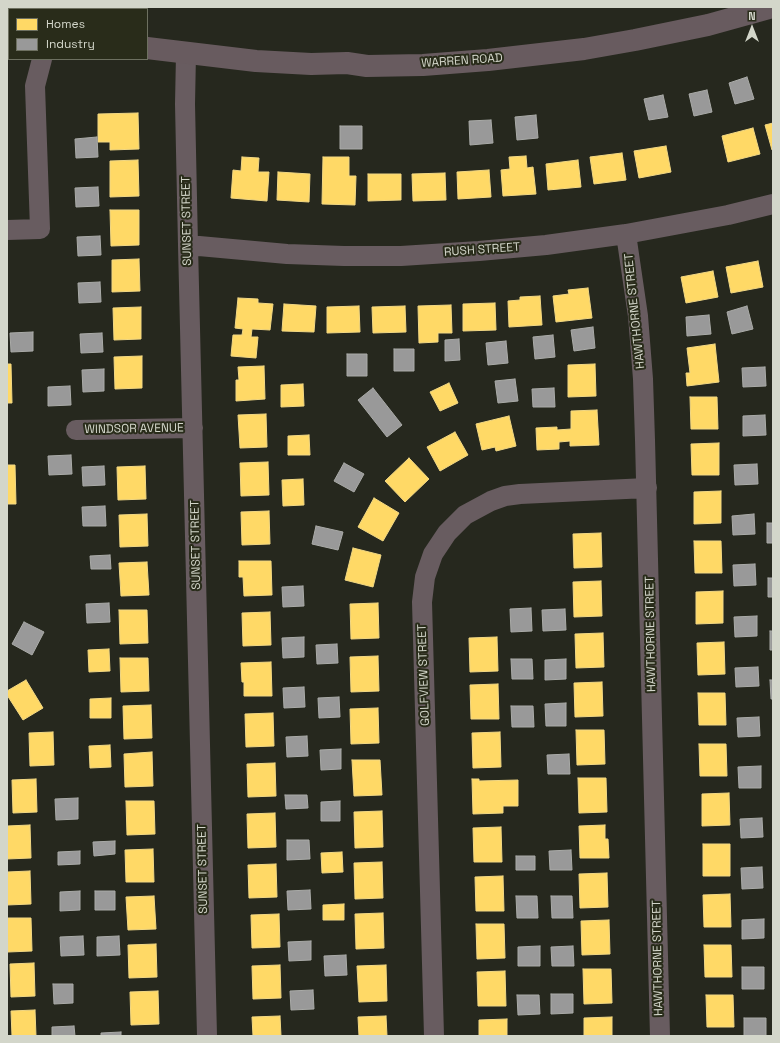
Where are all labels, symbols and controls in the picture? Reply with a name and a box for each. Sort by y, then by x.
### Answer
legend [8,8,148,60]
north arrow [732,8,772,48]
text: N [748,9,756,23]
text: Homes [46,16,85,32]
text: Industry [46,36,95,52]
street label: WARREN ROAD [421,51,503,71]
street label: SUNSET STREET [179,176,195,266]
street label: RUSH STREET [444,240,520,260]
street label: HAWTHORNE STREET [622,252,648,370]
street label: WINDSOR AVENUE [84,421,184,437]
street label: SUNSET STREET [188,500,204,590]
street label: HAWTHORNE STREET [643,576,659,692]
street label: GOLFVIEW STREET [415,624,433,726]
street label: SUNSET STREET [195,824,211,914]
street label: HAWTHORNE STREET [650,900,666,1016]

